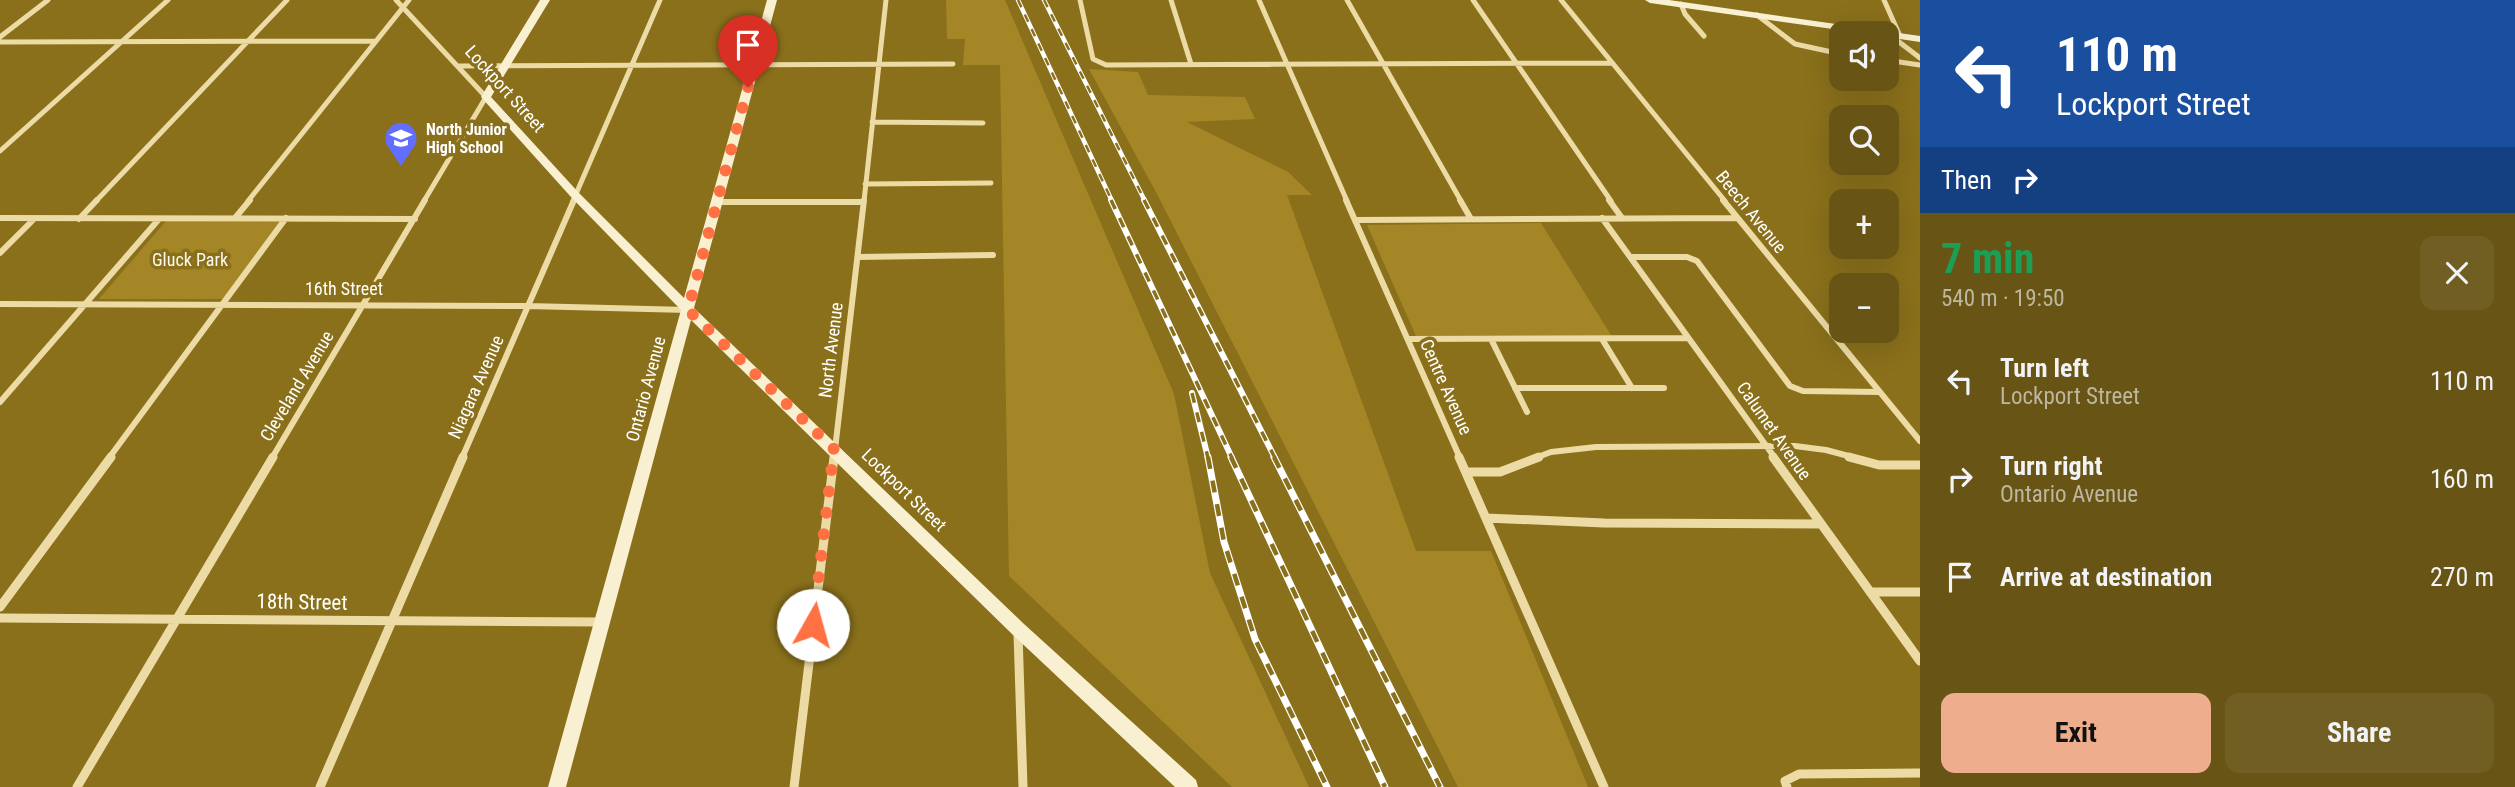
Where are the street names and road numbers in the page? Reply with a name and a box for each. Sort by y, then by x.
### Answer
street label: Lockport Street [461,41,550,136]
street label: Beech Avenue [1712,166,1791,257]
street label: 16th Street [305,278,383,299]
street label: North Avenue [814,301,847,399]
street label: Cleveland Avenue [255,327,338,445]
street label: Niagara Avenue [443,332,508,442]
street label: Ontario Avenue [621,334,670,444]
street label: Centre Avenue [1416,336,1477,438]
street label: Calumet Avenue [1733,378,1816,484]
street label: Lockport Street [858,444,951,535]
street label: 18th Street [256,589,348,615]

